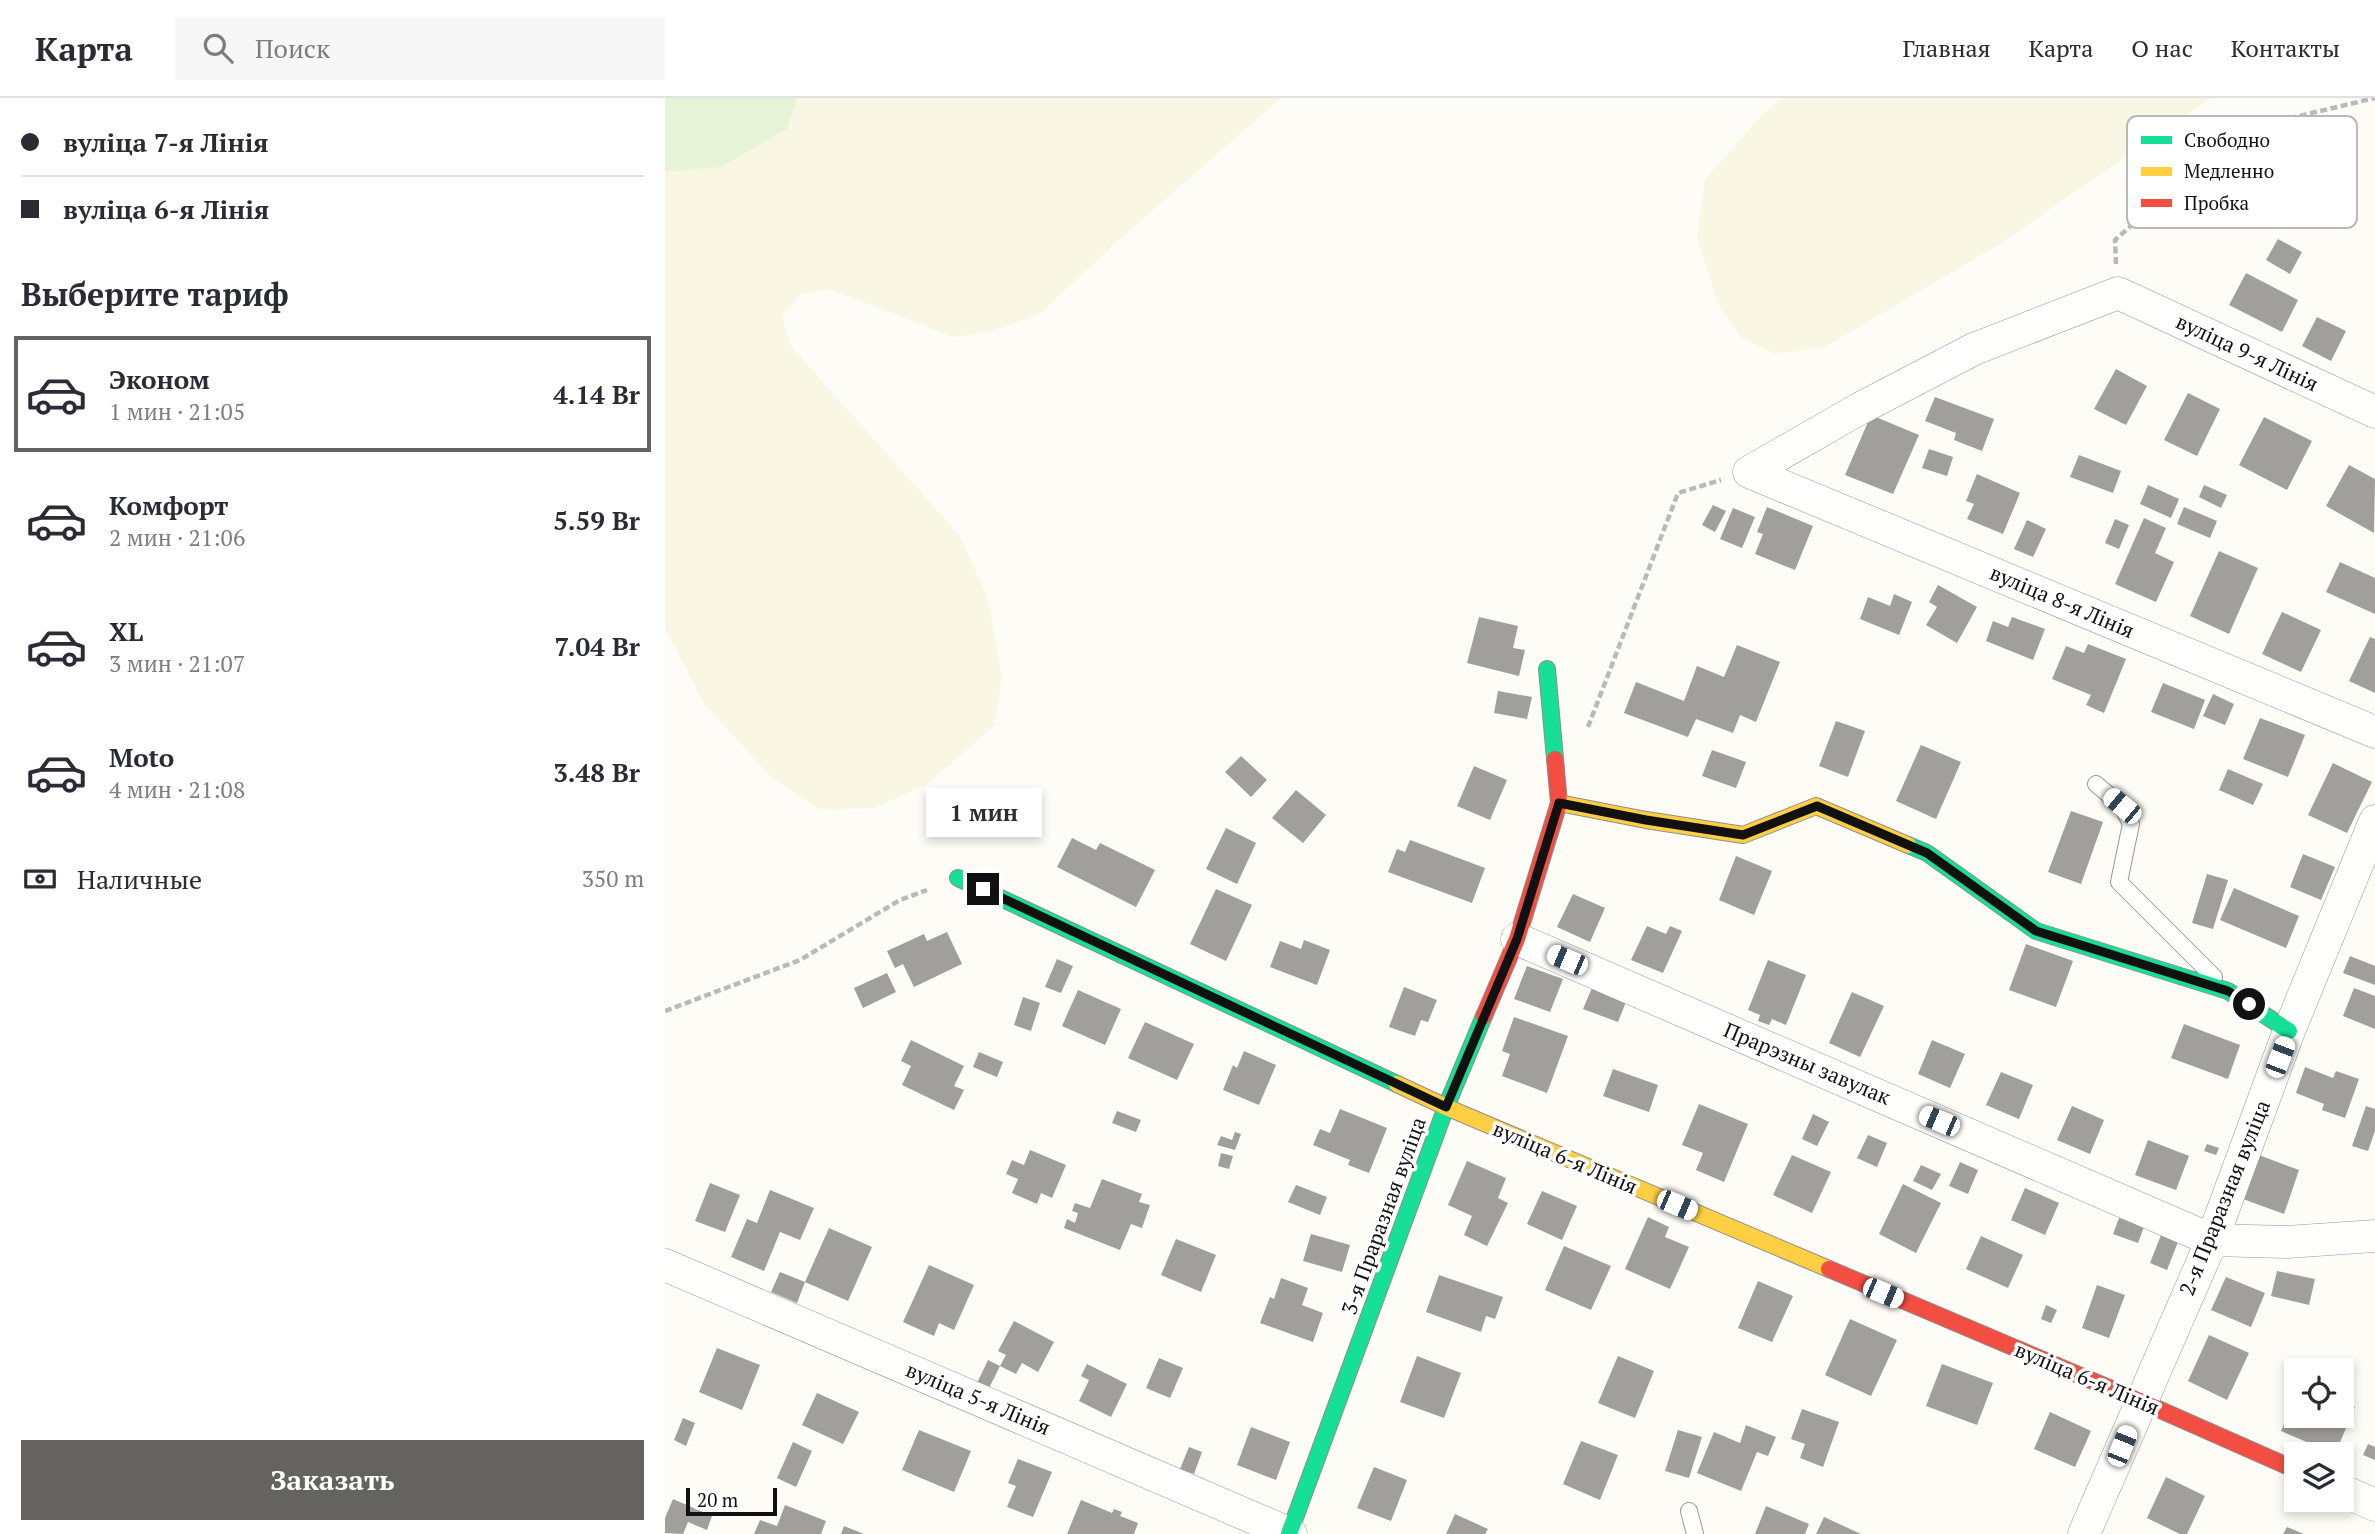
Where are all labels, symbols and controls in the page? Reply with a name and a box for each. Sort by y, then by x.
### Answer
search box [175,17,665,80]
text: Карта [35,27,133,70]
icon: search [199,29,237,67]
text: Поиск [255,31,330,65]
text: Главная [1902,32,1990,64]
text: Карта [2028,32,2093,64]
text: О нас [2131,32,2193,64]
text: Контакты [2231,32,2340,64]
legend [2127,116,2357,228]
text: вуліца 7-я Лінія [63,125,268,159]
text: Свободно [2184,127,2270,152]
text: Медленно [2184,158,2274,183]
text: Пробка [2184,190,2249,215]
text: вуліца 6-я Лінія [63,192,269,226]
text: Выберите тариф [21,273,289,315]
street label: вуліца 9-я Лінія [2172,307,2323,397]
text: Эконом [109,362,210,396]
icon: car [25,363,88,426]
text: 4.14 Br [553,377,640,411]
text: 1 мин · 21:05 [109,396,245,427]
text: Комфорт [109,488,228,522]
icon: car [25,489,88,552]
text: 5.59 Br [553,503,640,537]
text: 2 мин · 21:06 [109,522,245,553]
street label: вуліца 8-я Лінія [1986,558,2139,644]
text: XL [109,614,143,648]
icon: car [25,615,88,678]
text: 7.04 Br [555,629,640,663]
text: 3 мин · 21:07 [109,648,245,679]
text: Moto [109,740,174,774]
icon: car [25,741,88,804]
text: 3.48 Br [553,755,640,789]
text: 4 мин · 21:08 [109,774,245,805]
car [2100,784,2145,828]
callout: 1 мин [925,788,1041,836]
text: 1 мин [950,797,1018,828]
icon: cash [21,860,59,898]
text: Наличные [77,862,202,896]
text: 350 m [582,863,644,894]
route end [967,873,999,905]
car [1544,942,1591,978]
route start [2233,988,2265,1020]
street label: Прарэзны завулак [1720,1015,1896,1111]
car [2263,1034,2298,1080]
street label: 2-я Праразная вуліца [2172,1095,2276,1300]
car [1916,1103,1963,1139]
street label: 3-я Праразная вуліца [1334,1113,1432,1318]
street label: вуліца 6-я Лінія [1489,1114,1642,1200]
car [1654,1187,1701,1223]
car [1860,1275,1907,1311]
street label: вуліца 6-я Лінія [2011,1335,2164,1421]
street label: вуліца 5-я Лінія [902,1355,1055,1441]
map controls [2284,1358,2354,1512]
button: locate [2284,1358,2354,1428]
car [2105,1423,2140,1469]
button: Заказать [21,1440,644,1520]
button: layers [2284,1442,2354,1512]
scale bar [686,1485,777,1517]
text: 20 m [697,1487,738,1512]

